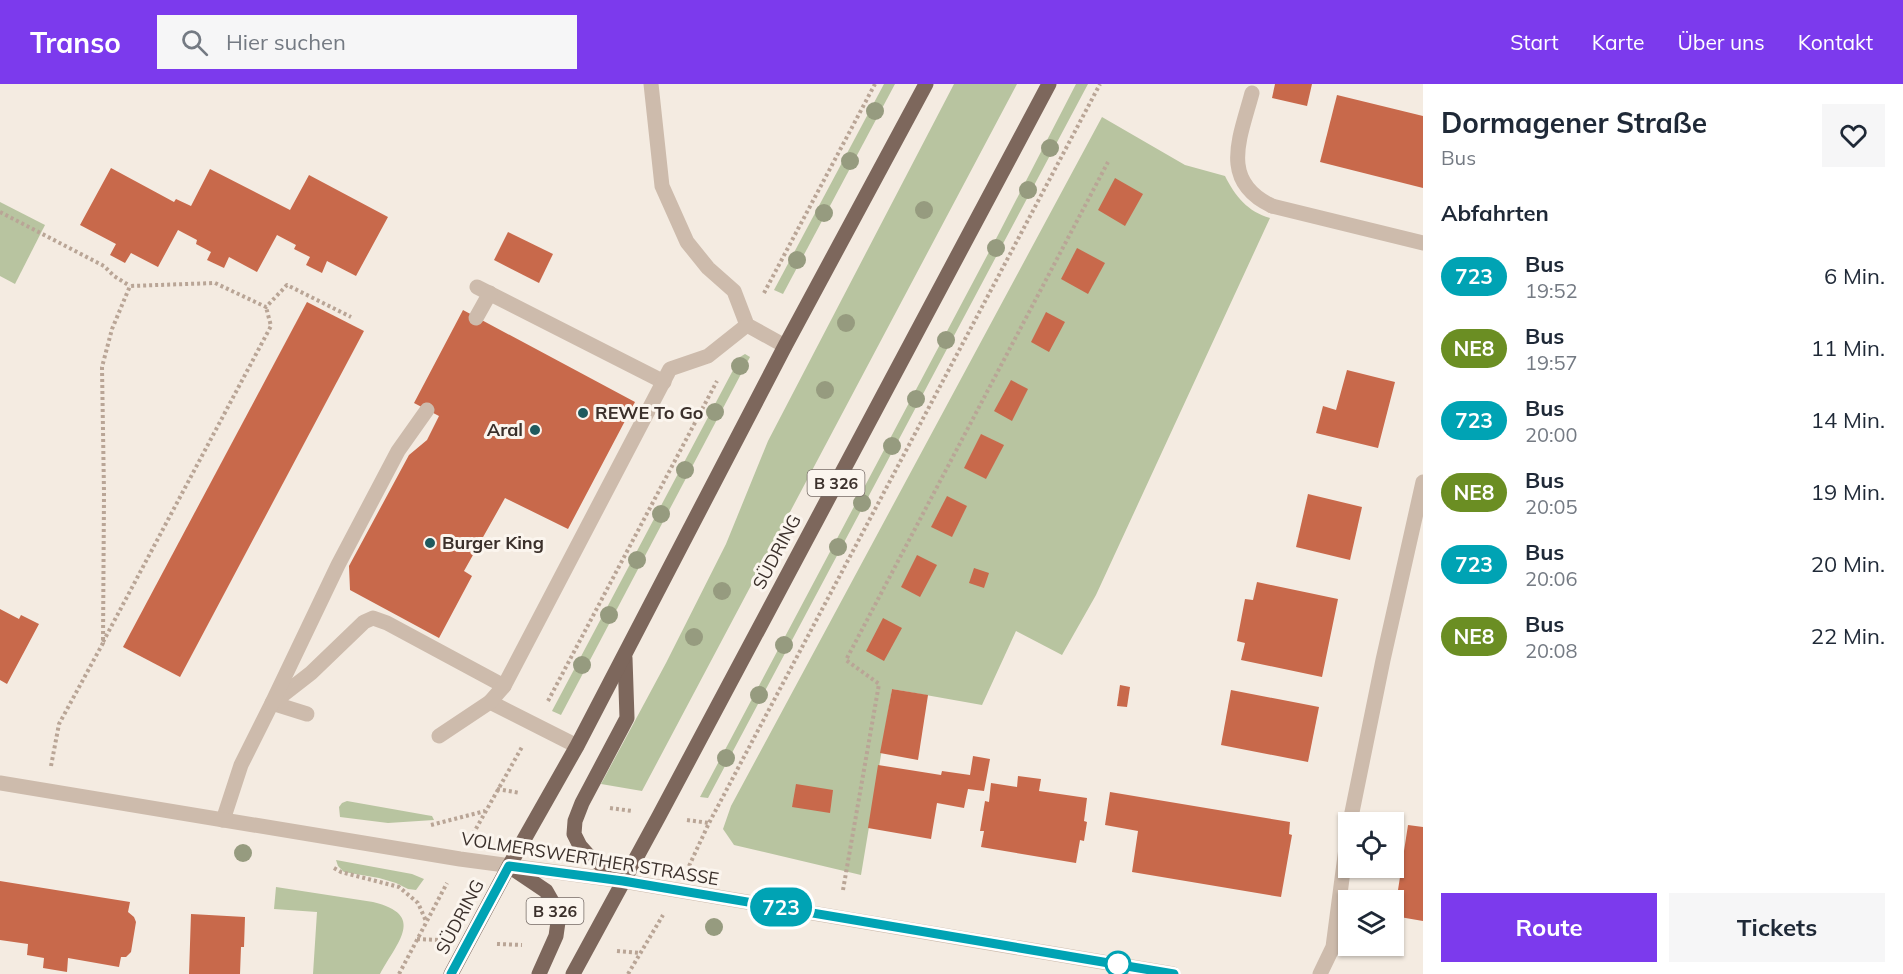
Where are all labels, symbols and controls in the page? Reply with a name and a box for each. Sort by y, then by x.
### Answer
search box [157,15,577,69]
text: Transo [30,25,121,60]
icon: search [178,26,211,59]
text: Hier suchen [226,28,346,56]
text: Start [1510,29,1559,55]
text: Karte [1592,29,1644,55]
text: Über uns [1677,29,1765,55]
text: Kontakt [1798,29,1873,55]
button: heart [1822,104,1885,167]
text: Dormagener Straße [1441,105,1707,140]
text: Bus [1441,145,1476,170]
text: Abfahrten [1441,199,1549,227]
text: Bus [1525,250,1564,278]
text: 6 Min. [1824,262,1885,290]
text: 723 [1455,263,1493,289]
text: 19:52 [1525,278,1578,303]
text: Bus [1525,322,1564,350]
text: 11 Min. [1811,334,1885,362]
text: NE8 [1454,335,1494,361]
text: 19:57 [1525,350,1578,375]
text: Bus [1525,394,1564,422]
place label: REWE To Go [595,401,703,424]
marker: REWE To Go [576,406,590,420]
text: 14 Min. [1811,406,1885,434]
text: 723 [1455,407,1493,433]
place label: Aral [487,418,523,441]
text: 20:00 [1525,422,1578,447]
marker: Aral [528,423,542,437]
text: Bus [1525,466,1564,494]
road number: B 326 [808,470,864,496]
text: 19 Min. [1811,478,1885,506]
text: NE8 [1454,479,1494,505]
text: 20:05 [1525,494,1578,519]
street label: SÜDRING [747,510,806,593]
place label: Burger King [442,531,544,554]
marker: Burger King [423,536,437,550]
text: Bus [1525,538,1564,566]
text: 20 Min. [1811,550,1885,578]
text: 723 [1455,551,1493,577]
text: 20:06 [1525,566,1578,591]
text: Bus [1525,610,1564,638]
text: 22 Min. [1811,622,1885,650]
text: NE8 [1454,623,1494,649]
text: 20:08 [1525,638,1578,663]
map controls [1338,812,1404,956]
button: locate [1338,812,1404,878]
street label: VOLMERSWERTHER STRASSE [460,827,721,890]
street label: SÜDRING [430,875,489,958]
line badge: 723 [746,888,816,926]
button: layers [1338,890,1404,956]
button: Route [1441,893,1657,962]
button: Tickets [1669,893,1885,962]
text: 723 [762,894,800,920]
road number: B 326 [526,898,584,924]
unlabelled marker [1105,951,1131,974]

